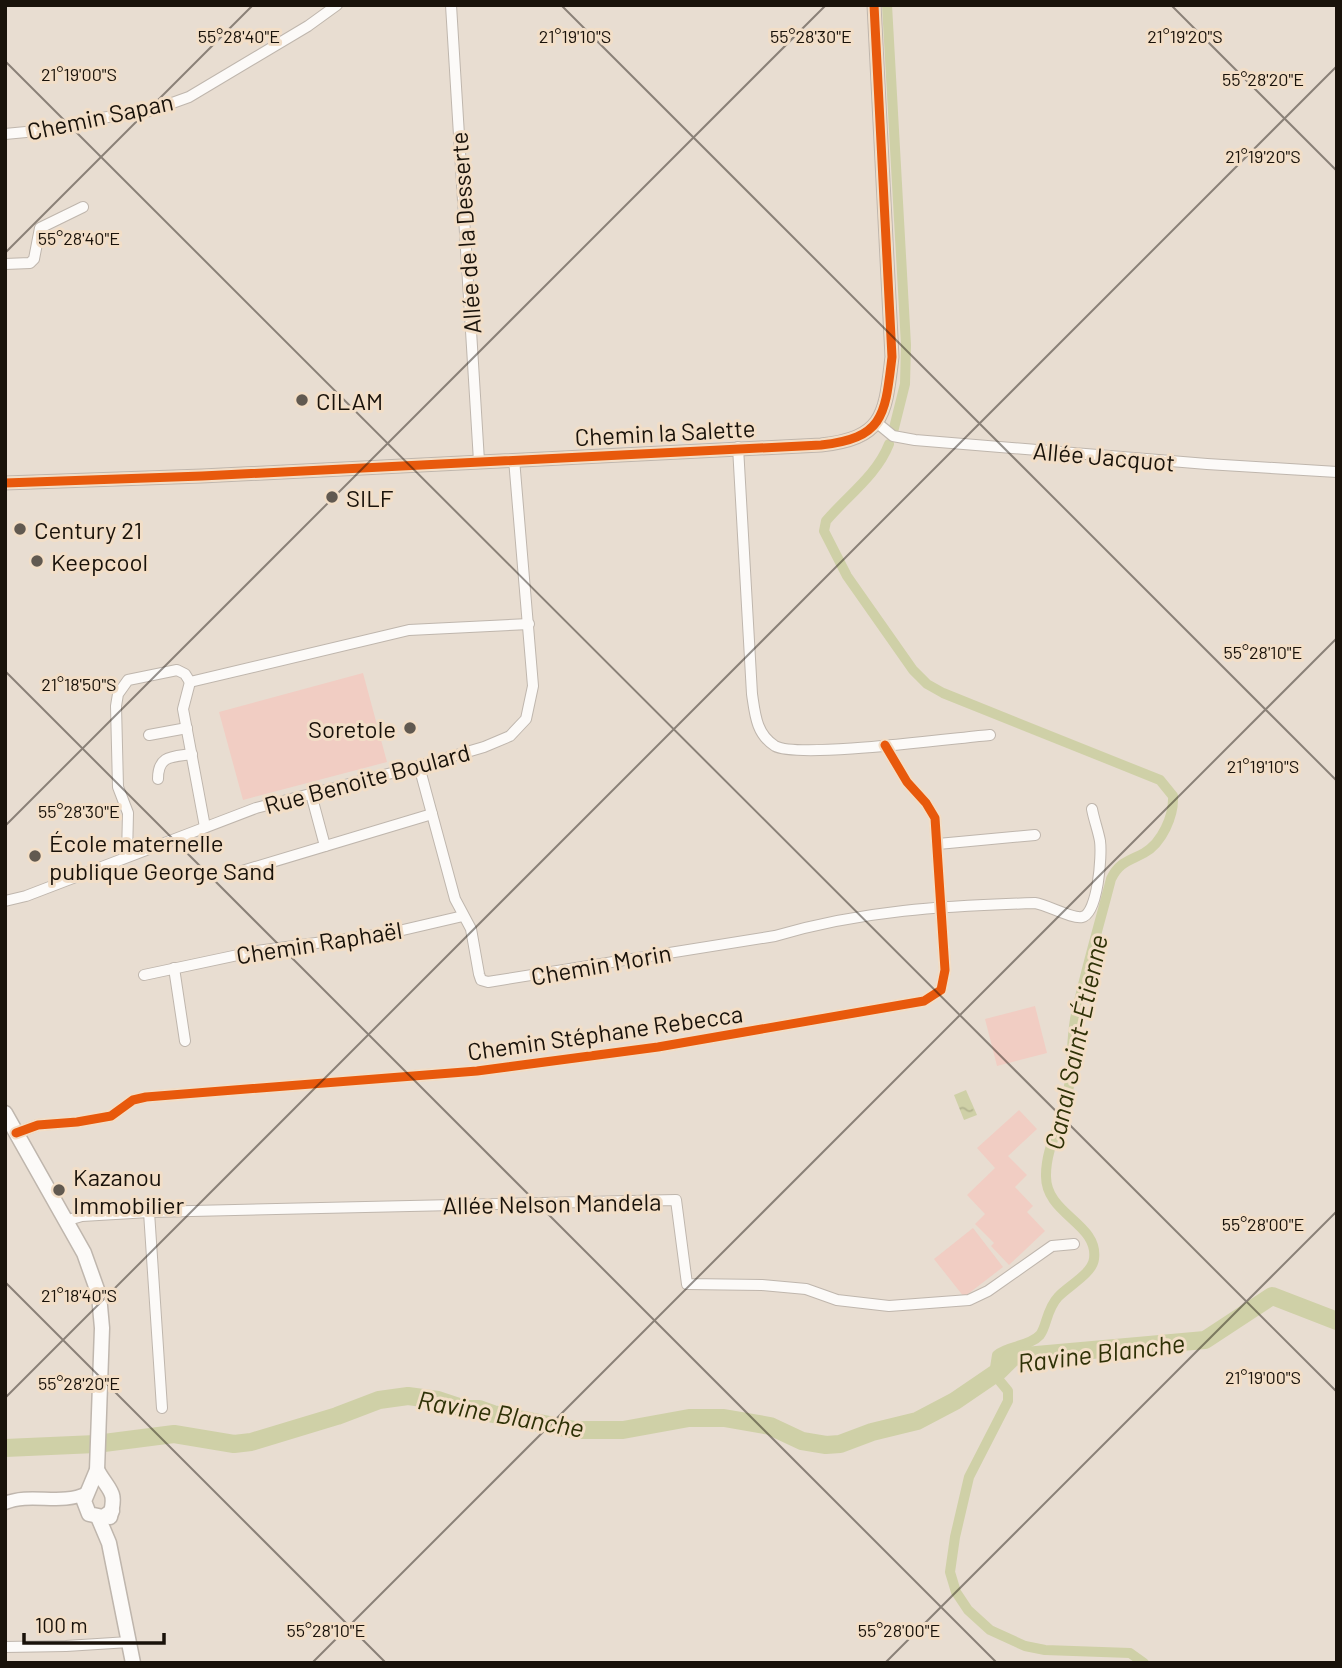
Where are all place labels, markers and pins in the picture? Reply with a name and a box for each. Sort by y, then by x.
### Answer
place label: CILAM [316,386,383,415]
marker: CILAM [294,392,310,408]
place label: SILF [346,483,394,512]
marker: SILF [324,489,340,505]
place label: Century 21 [34,515,142,544]
marker: Century 21 [12,521,28,537]
place label: Keepcool [51,547,148,576]
marker: Keepcool [29,553,45,569]
place label: Soretole [308,714,396,743]
marker: Soretole [402,720,418,736]
place label: École maternelle publique George Sand [49,828,275,885]
marker: École maternelle publique George Sand [27,848,43,864]
place label: Kazanou Immobilier [73,1162,184,1219]
marker: Kazanou Immobilier [51,1182,67,1198]

